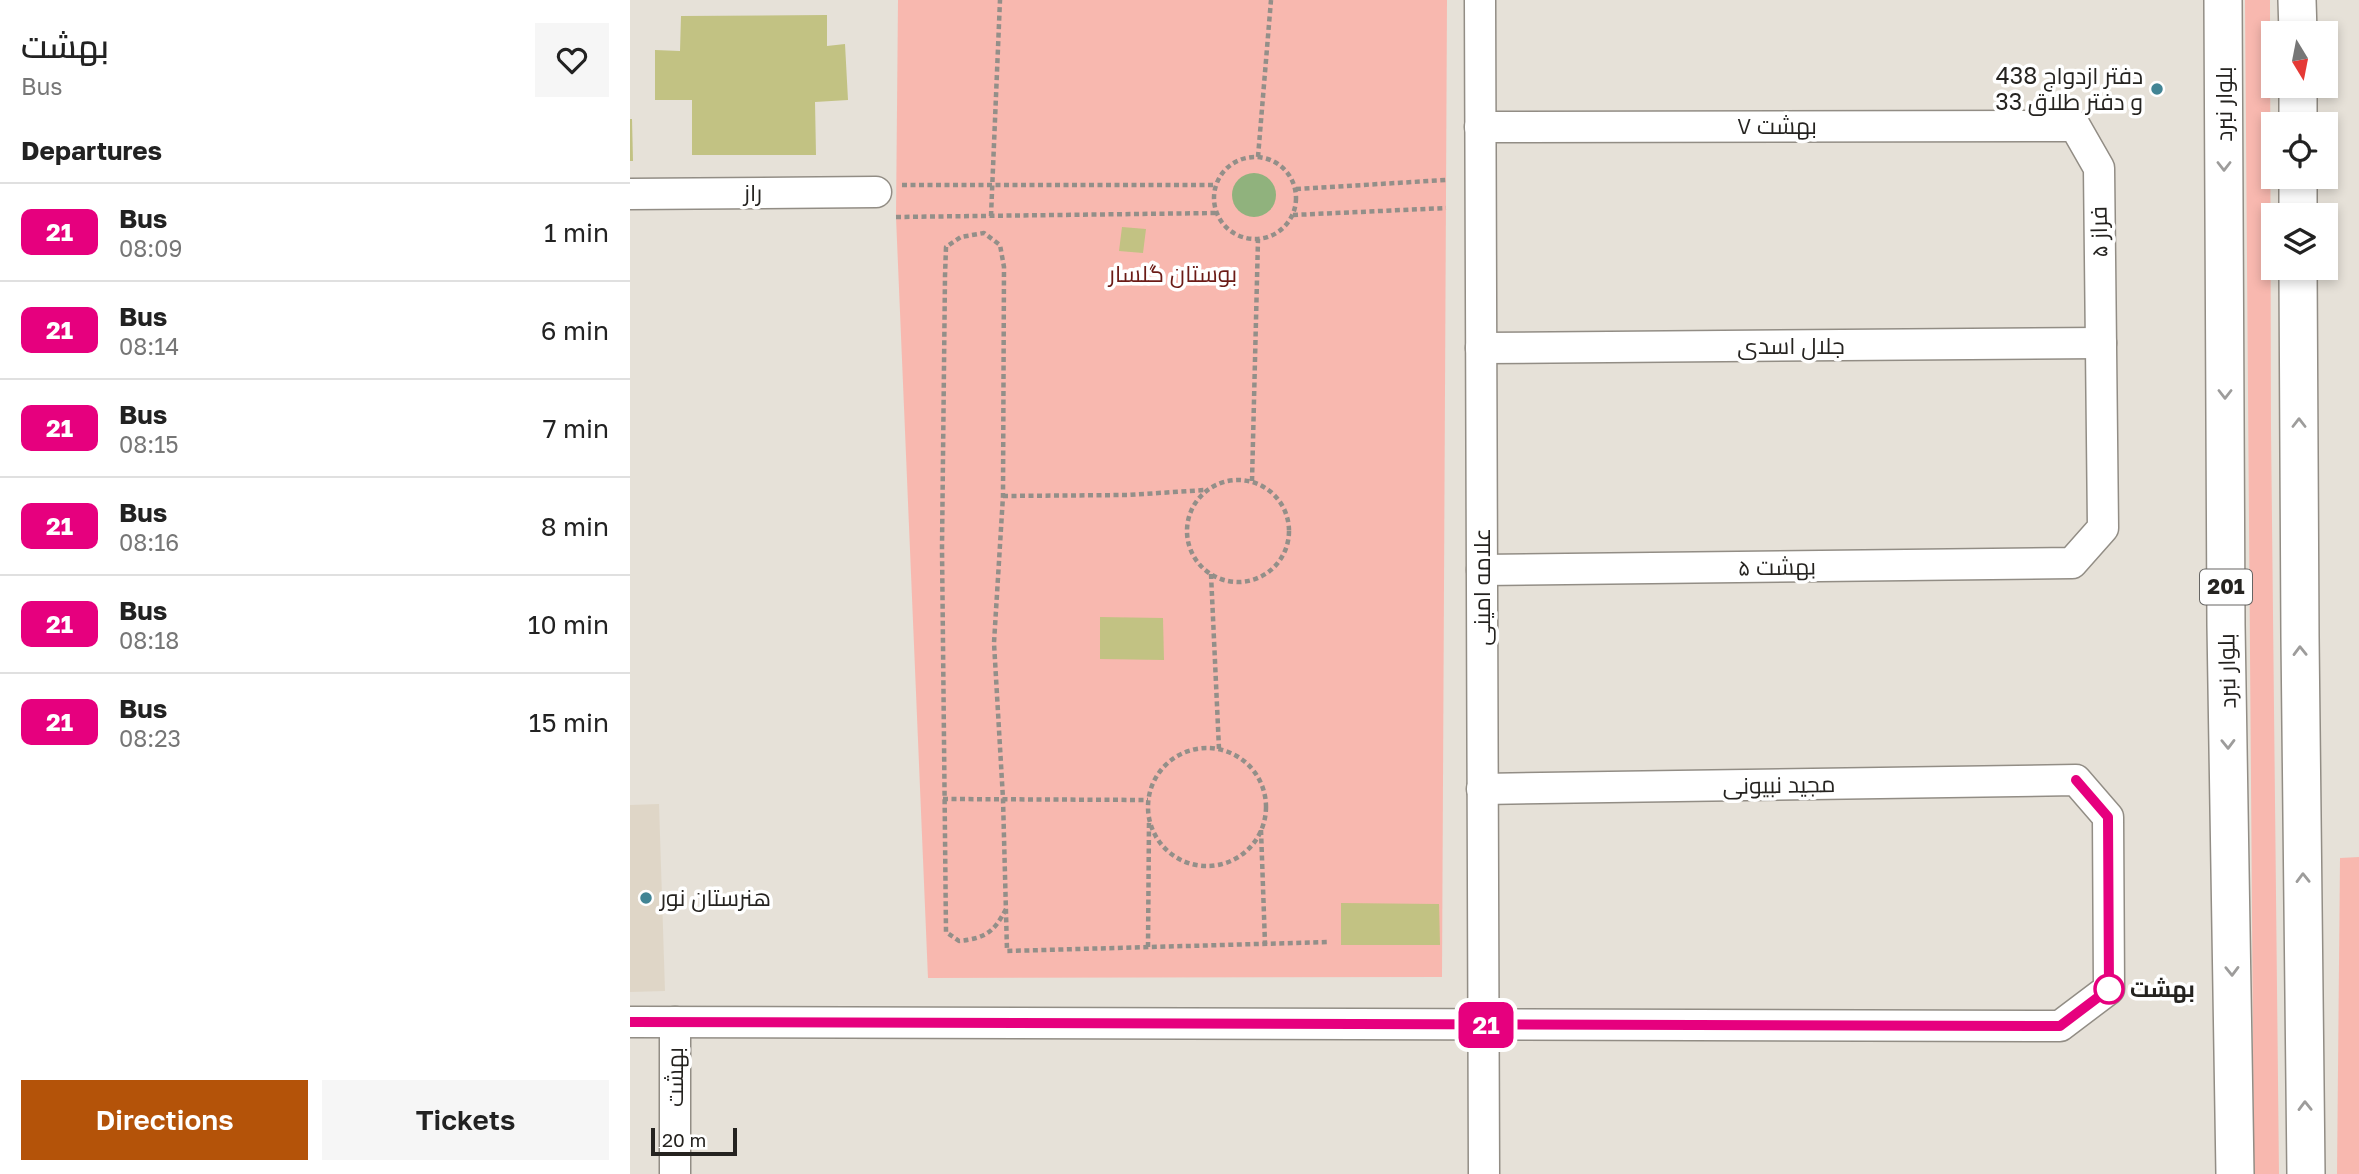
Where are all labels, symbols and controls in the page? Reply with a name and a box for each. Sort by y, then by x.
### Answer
north arrow [2261,21,2338,98]
map controls [2261,21,2338,280]
button: heart [535,23,609,97]
text: بهشت [21,26,109,65]
place label: دفتر ازدواج 438 و دفتر طلاق 33 [1995,61,2143,116]
street label: بلوار نبرد [2209,66,2237,142]
text: Bus [21,72,63,100]
marker: دفتر ازدواج 438 و دفتر طلاق 33 [2149,81,2165,97]
street label: بهشت ۷ [1737,111,1817,140]
button: locate [2261,112,2338,189]
text: Departures [21,135,162,166]
one-way arrow [2216,161,2232,172]
street label: راز [742,178,762,206]
text: Bus [119,203,167,234]
button: layers [2261,203,2338,280]
street label: فراز ۵ [2084,206,2112,258]
text: 21 [46,217,73,246]
text: 1 min [544,217,609,248]
text: 08:09 [119,234,182,262]
park label: بوستان گلسار [1107,259,1237,288]
text: Bus [119,301,167,332]
text: 21 [46,315,73,344]
text: 6 min [541,315,609,346]
street label: جلال اسدی [1737,331,1845,360]
text: 08:14 [119,332,179,360]
one-way arrow [2217,389,2233,399]
text: Bus [119,399,167,430]
text: 21 [46,413,73,442]
text: 7 min [543,413,609,444]
one-way arrow [2291,418,2307,428]
text: 08:15 [119,430,179,458]
text: Bus [119,497,167,528]
text: 21 [46,511,73,540]
text: 8 min [541,511,609,542]
text: 08:16 [119,528,179,556]
street label: علامه امینی [1467,528,1496,646]
street label: بهشت ۵ [1738,551,1816,582]
road number: 201 [2200,570,2252,604]
text: Bus [119,595,167,626]
text: 21 [46,609,73,638]
text: 10 min [528,609,609,640]
text: 08:18 [119,626,179,654]
street label: بلوار نبرد [2211,633,2241,709]
one-way arrow [2292,645,2308,656]
text: Bus [119,693,167,724]
text: 21 [46,707,73,736]
text: 15 min [529,707,609,738]
text: 08:23 [119,724,181,752]
one-way arrow [2220,739,2236,749]
street label: مجید نبیونی [1722,769,1836,800]
one-way arrow [2295,873,2311,883]
place label: هنرستان نور [658,883,771,912]
marker: هنرستان نور [638,890,654,906]
one-way arrow [2224,966,2240,977]
marker: بهشت [2094,974,2124,1004]
place label: بهشت [2130,974,2195,1003]
line badge: 21 [1454,1002,1518,1048]
text: 21 [1473,1010,1500,1039]
street label: بهشت [660,1047,689,1107]
button: Directions [21,1080,308,1160]
button: Tickets [322,1080,609,1160]
one-way arrow [2298,1100,2313,1111]
scale bar [651,1125,737,1157]
text: 20 m [662,1128,706,1151]

